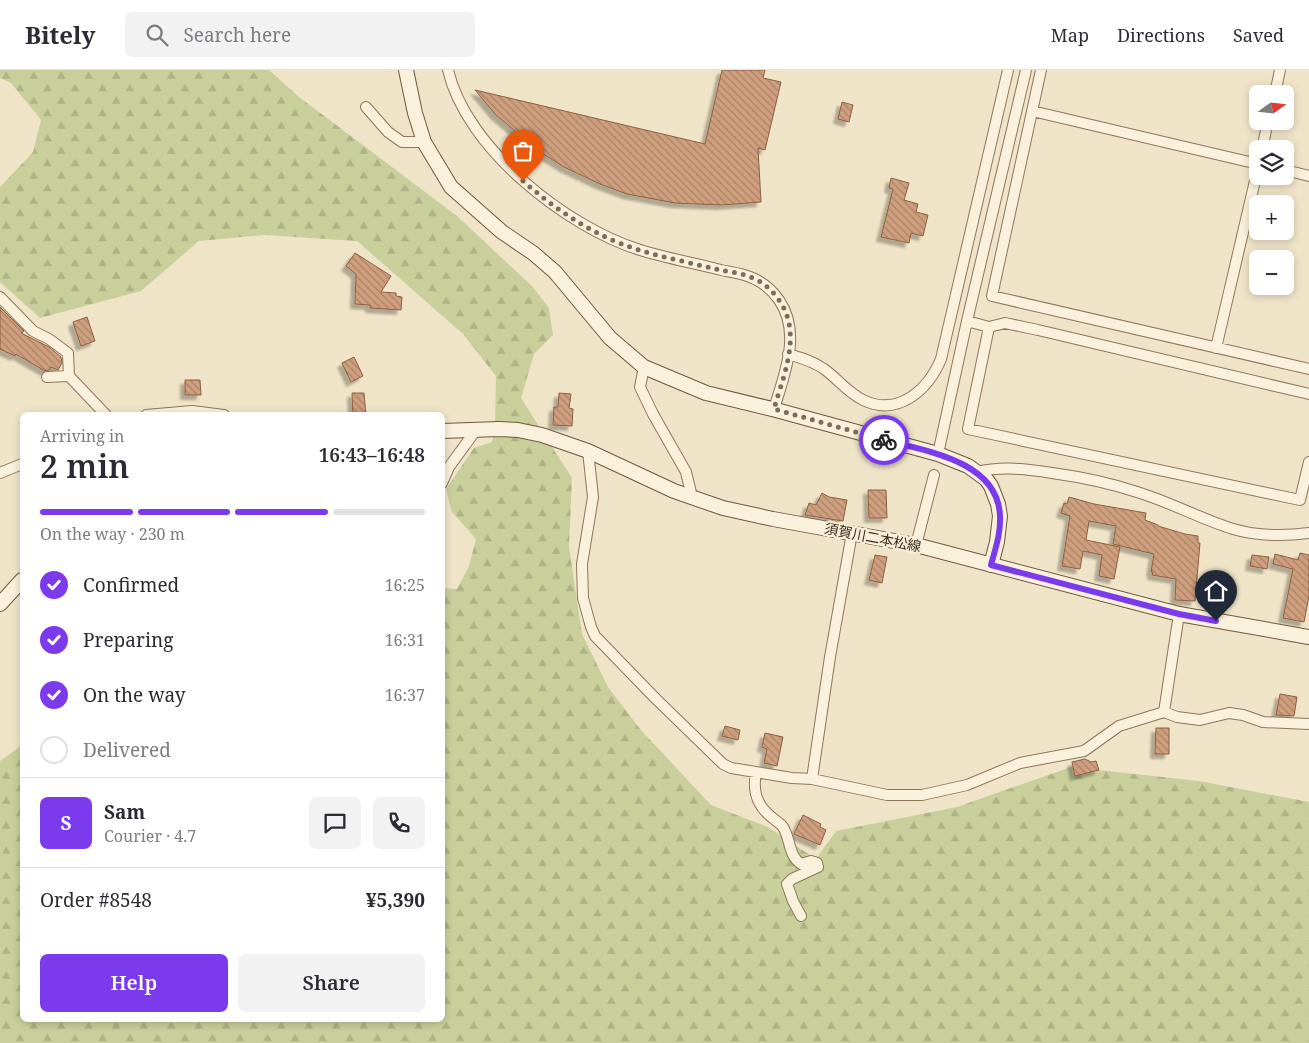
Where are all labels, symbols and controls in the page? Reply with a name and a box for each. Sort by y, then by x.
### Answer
search box [125,12,475,57]
text: Bitely [25,18,95,51]
icon: search [143,21,171,49]
text: Search here [183,22,291,48]
text: Map [1051,23,1089,47]
text: Directions [1117,23,1205,47]
text: Saved [1233,23,1284,47]
north arrow [1249,85,1294,130]
map controls [1249,85,1294,295]
pin [502,130,544,181]
icon: bag [509,137,537,165]
button: layers [1249,140,1294,185]
button: + [1249,195,1294,240]
button: − [1249,250,1294,295]
courier [859,415,909,465]
text: Arriving in [40,425,124,447]
icon: bike [870,426,898,454]
text: 16:43–16:48 [319,442,425,468]
text: 2 min [40,444,129,487]
street label: 須賀川二本松線 [823,518,923,556]
text: On the way · 230 m [40,523,185,545]
pin [1195,570,1237,621]
icon: check [40,571,68,599]
text: Confirmed [83,572,179,598]
text: 16:25 [385,574,425,596]
icon: home [1202,577,1230,605]
icon: check [40,626,68,654]
text: Preparing [83,627,173,653]
text: 16:31 [385,629,425,651]
icon: check [40,681,68,709]
text: On the way [83,682,186,708]
text: 16:37 [385,684,425,706]
text: Delivered [83,737,171,763]
button: chat [309,797,361,849]
button: phone [373,797,425,849]
text: Sam [104,799,145,825]
text: S [60,810,72,836]
text: Courier · 4.7 [104,825,196,847]
text: Order #8548 [40,887,152,913]
text: ¥5,390 [366,887,425,913]
button: Help [40,954,228,1012]
button: Share [238,954,425,1012]

